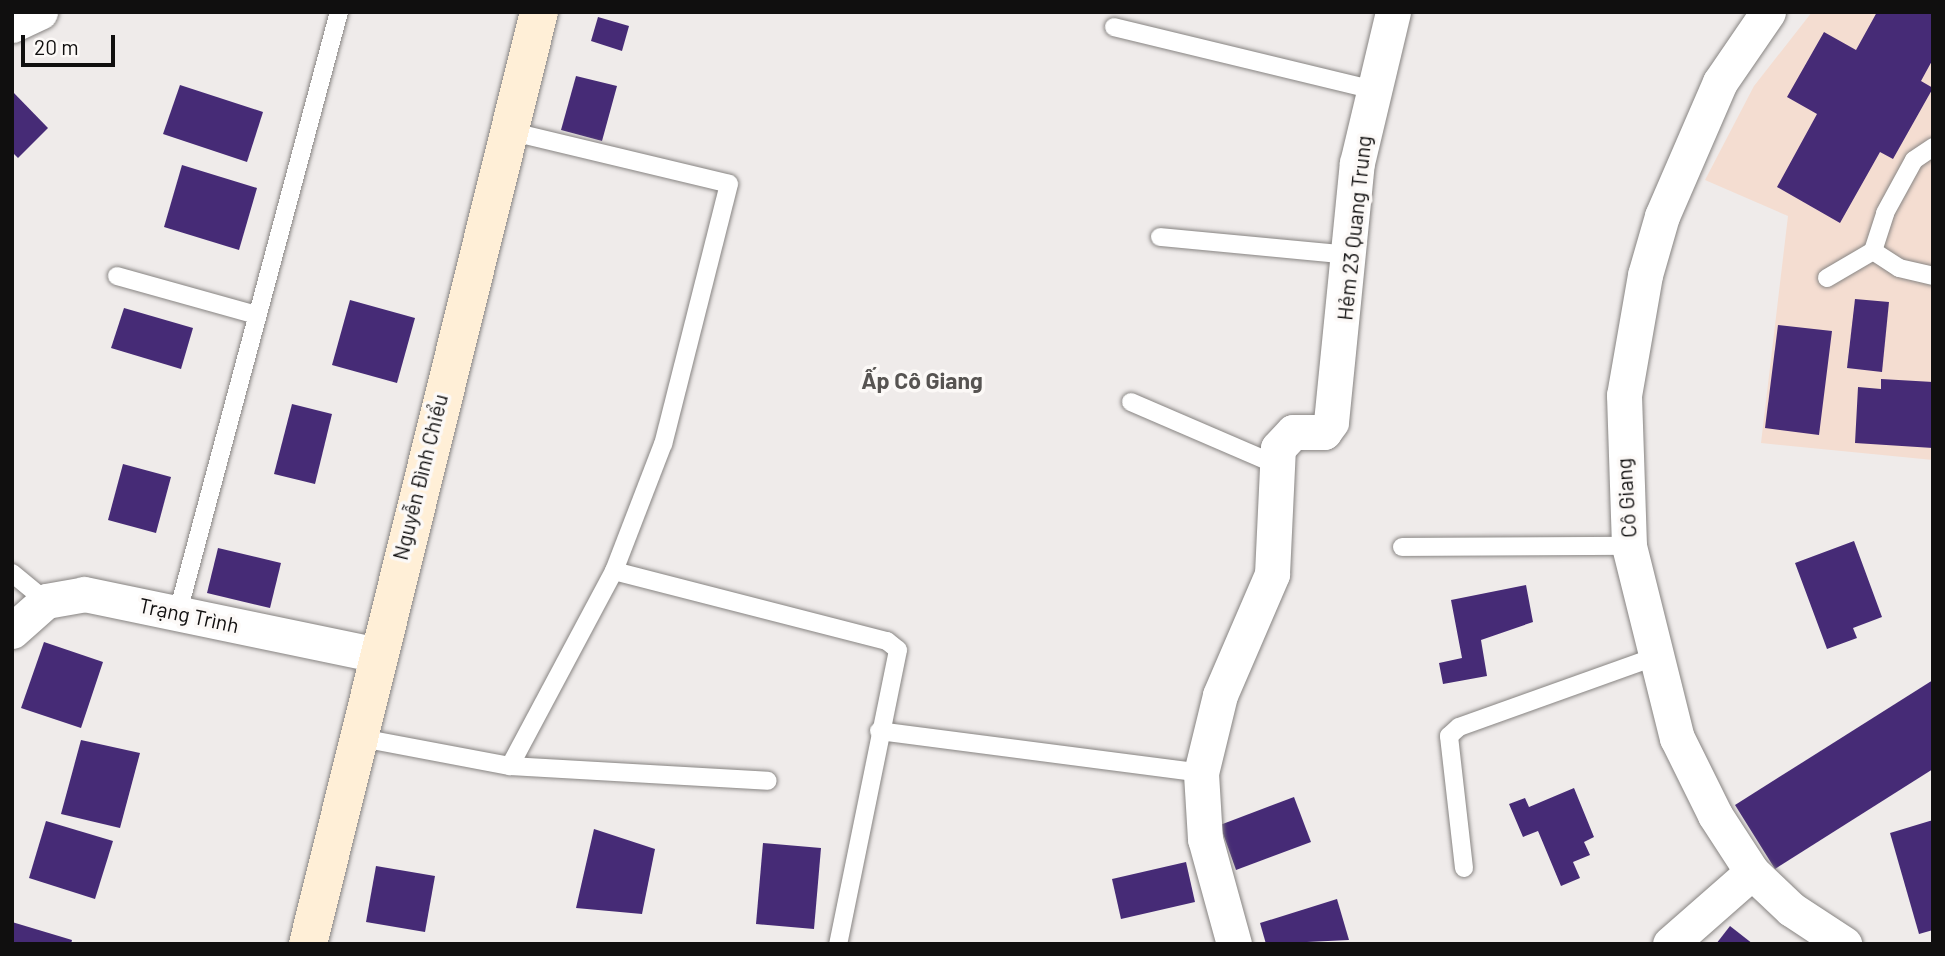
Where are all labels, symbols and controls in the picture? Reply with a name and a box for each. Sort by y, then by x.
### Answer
scale bar [24,21,119,65]
text: 20 m [34,34,79,59]
street label: Hẻm 23 Quang Trung [1332,134,1376,322]
district label: Ấp Cô Giang [861,366,983,394]
street label: Nguyễn Đình Chiểu [387,391,453,563]
street label: Cô Giang [1611,457,1641,539]
street label: Trạng Trình [137,592,241,638]

